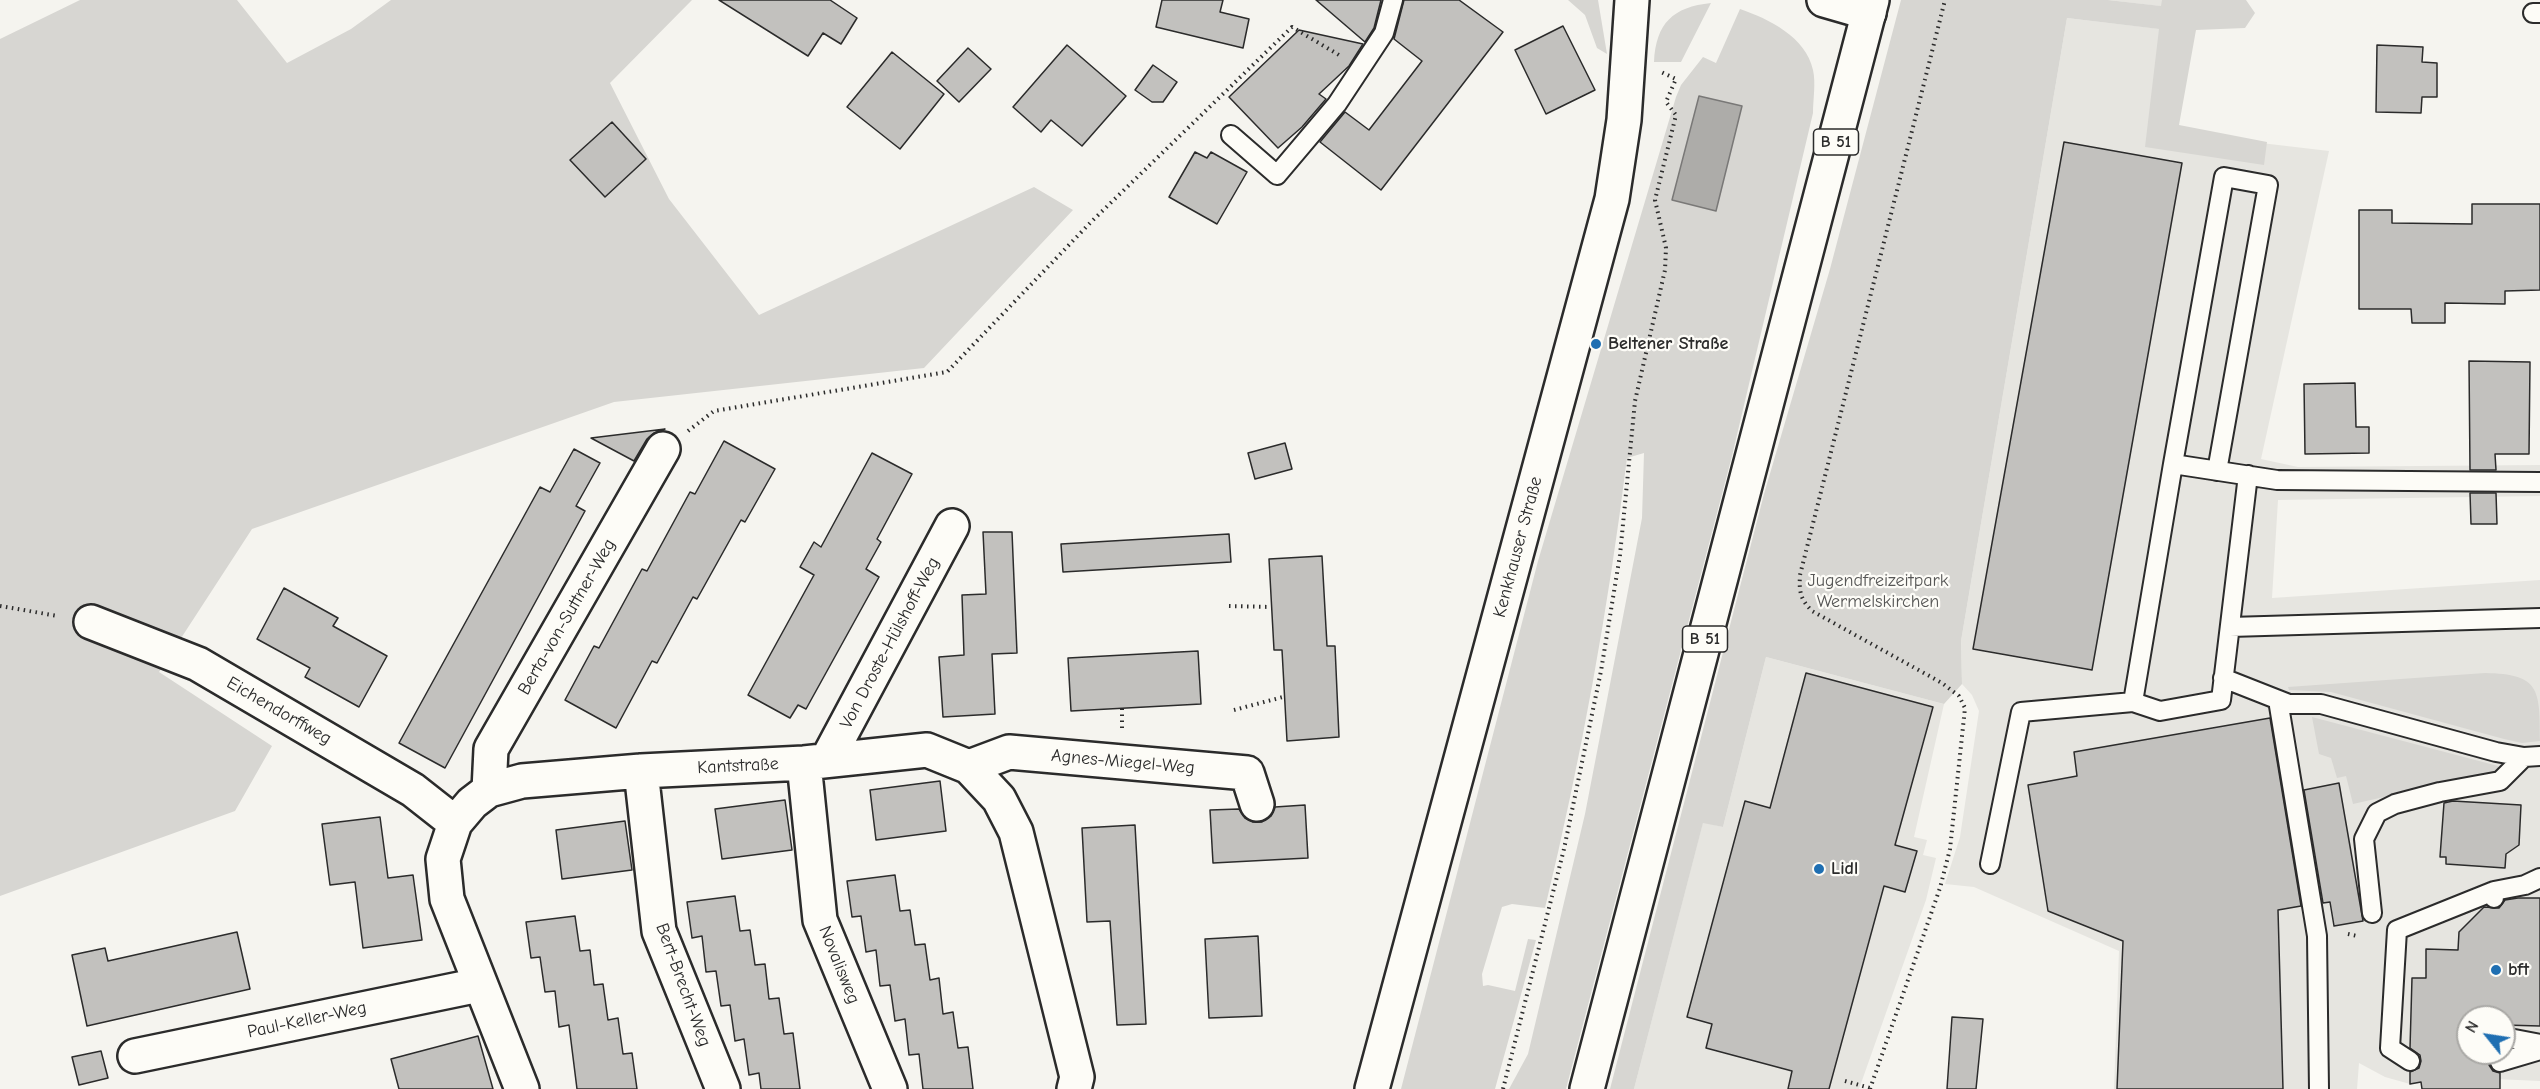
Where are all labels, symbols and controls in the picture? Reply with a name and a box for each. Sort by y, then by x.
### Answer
road number: B 51 [1814,129,1858,155]
place label: Beltener Straße [1608,333,1728,355]
marker: Beltener Straße [1589,337,1603,351]
street label: Kenkhauser Straße [1489,474,1547,620]
street label: Berta-von-Suttner-Weg [513,535,621,699]
street label: Von Droste-Hülshoff-Weg [836,554,944,732]
park label: Jugendfreizeitpark Wermelskirchen [1808,570,1948,612]
road number: B 51 [1682,626,1728,652]
street label: Eichendorffweg [223,672,335,750]
street label: Agnes-Miegel-Weg [1050,745,1196,779]
street label: Kantstraße [697,753,779,779]
place label: Lidl [1831,858,1858,880]
marker: Lidl [1812,862,1826,876]
street label: Bert-Brecht-Weg [651,920,715,1050]
street label: Novalisweg [814,923,864,1007]
place label: bft [2508,959,2529,981]
marker: bft [2489,963,2503,977]
street label: Paul-Keller-Weg [246,997,368,1043]
north arrow [2456,1005,2516,1065]
text: N [2462,1018,2483,1036]

